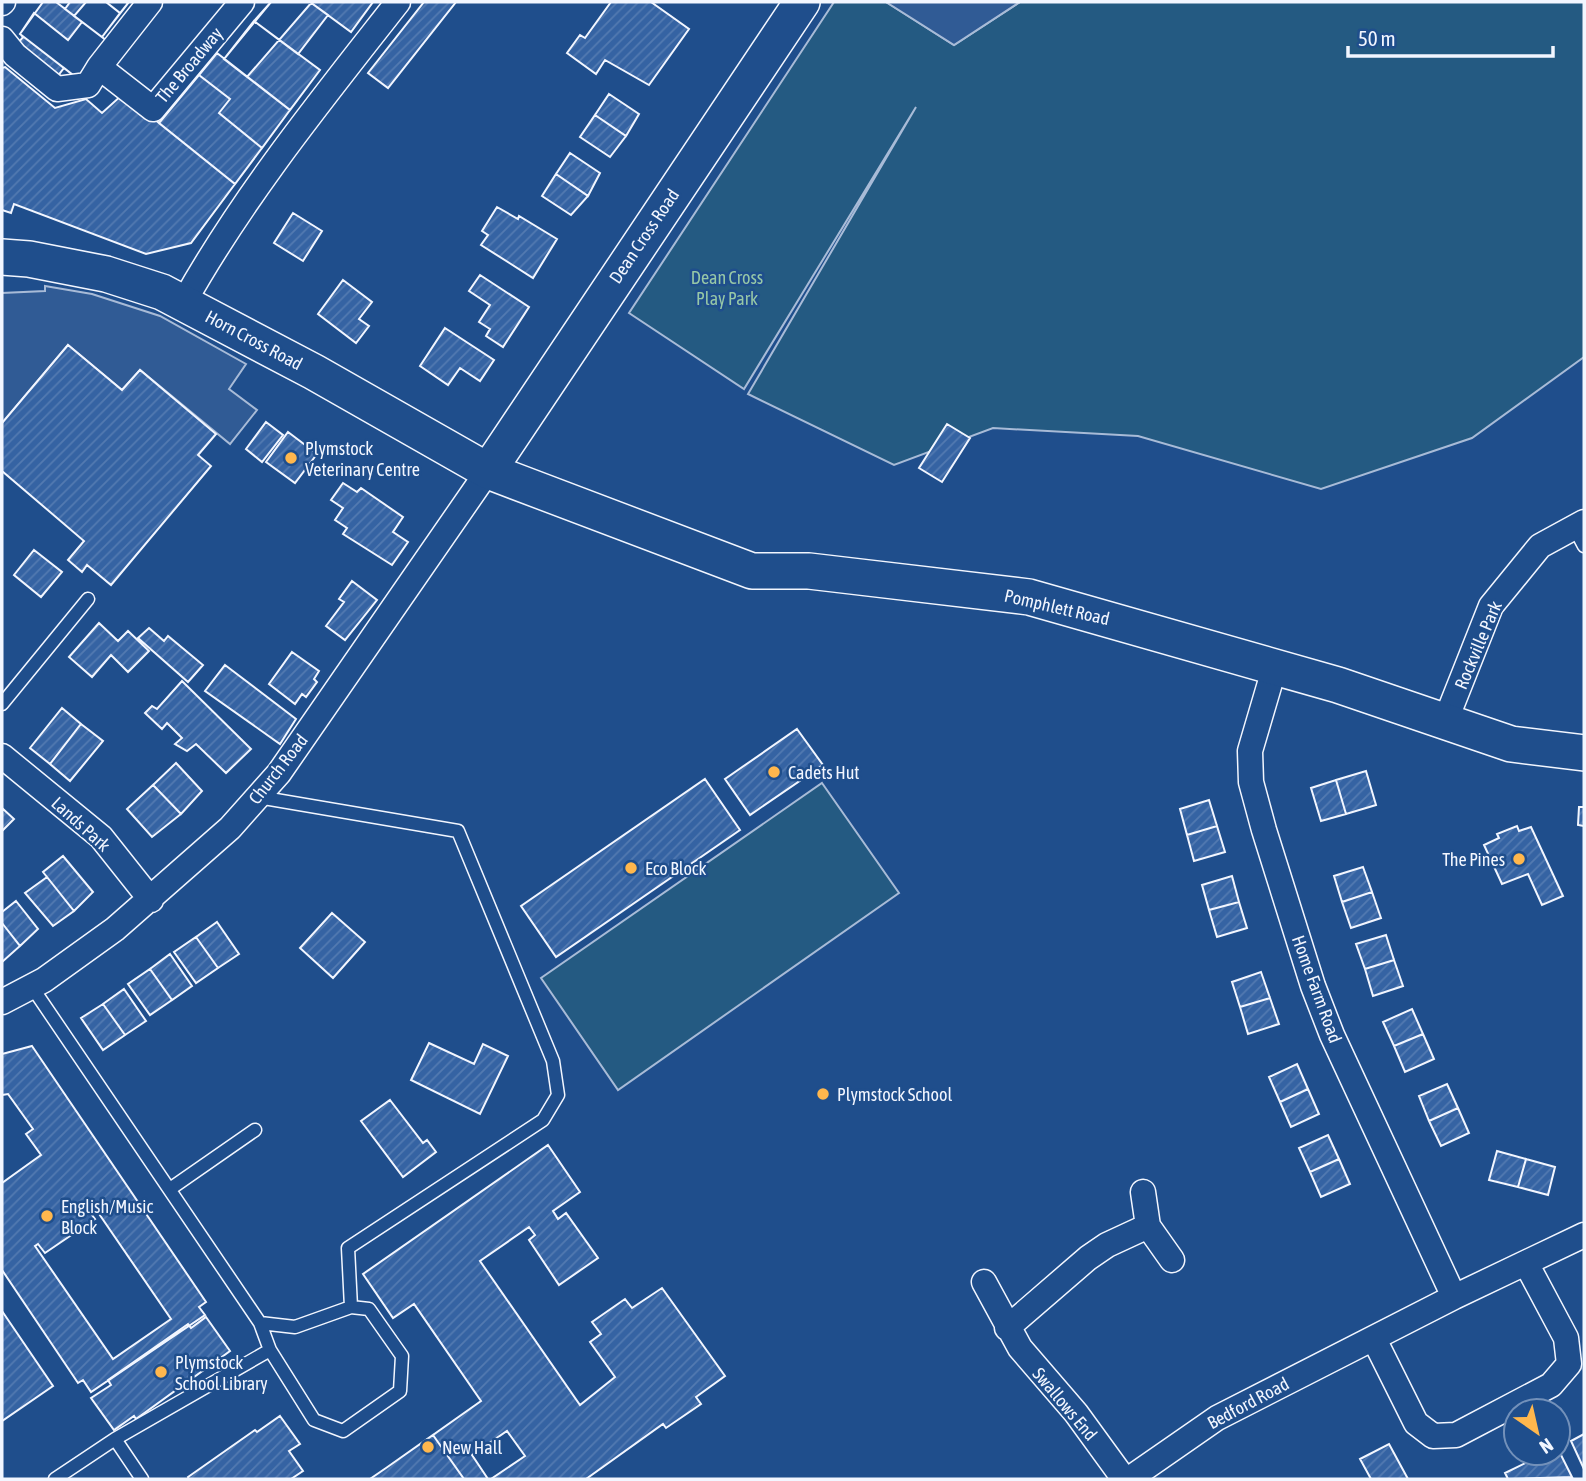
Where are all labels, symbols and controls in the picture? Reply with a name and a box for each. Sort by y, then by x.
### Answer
scale bar [1348,14,1553,58]
street label: The Broadway [151,23,227,107]
text: 50 m [1358,26,1396,50]
street label: Dean Cross Road [605,185,683,287]
park label: Dean Cross Play Park [691,267,763,309]
street label: Horn Cross Road [202,306,306,374]
place label: Plymstock Veterinary Centre [305,438,420,480]
marker: Plymstock Veterinary Centre [283,450,299,466]
street label: Pomphlett Road [1002,585,1112,629]
street label: Rockville Park [1450,598,1506,692]
street label: Church Road [244,730,312,808]
place label: Cadets Hut [788,762,860,783]
marker: Cadets Hut [766,764,782,780]
street label: Lands Park [47,792,115,856]
place label: The Pines [1442,849,1505,870]
marker: The Pines [1511,851,1527,867]
place label: Eco Block [645,858,706,879]
marker: Eco Block [623,860,639,876]
street label: Home Farm Road [1288,932,1346,1046]
place label: Plymstock School [837,1084,953,1105]
marker: Plymstock School [815,1086,831,1102]
place label: English/Music Block [61,1196,153,1238]
marker: English/Music Block [39,1208,55,1224]
place label: Plymstock School Library [175,1352,268,1394]
street label: Swallows End [1029,1363,1101,1445]
marker: Plymstock School Library [153,1364,169,1380]
street label: Bedford Road [1204,1373,1292,1433]
north arrow [1502,1397,1572,1467]
text: N [1536,1434,1557,1458]
place label: New Hall [442,1437,502,1458]
marker: New Hall [420,1439,436,1455]

